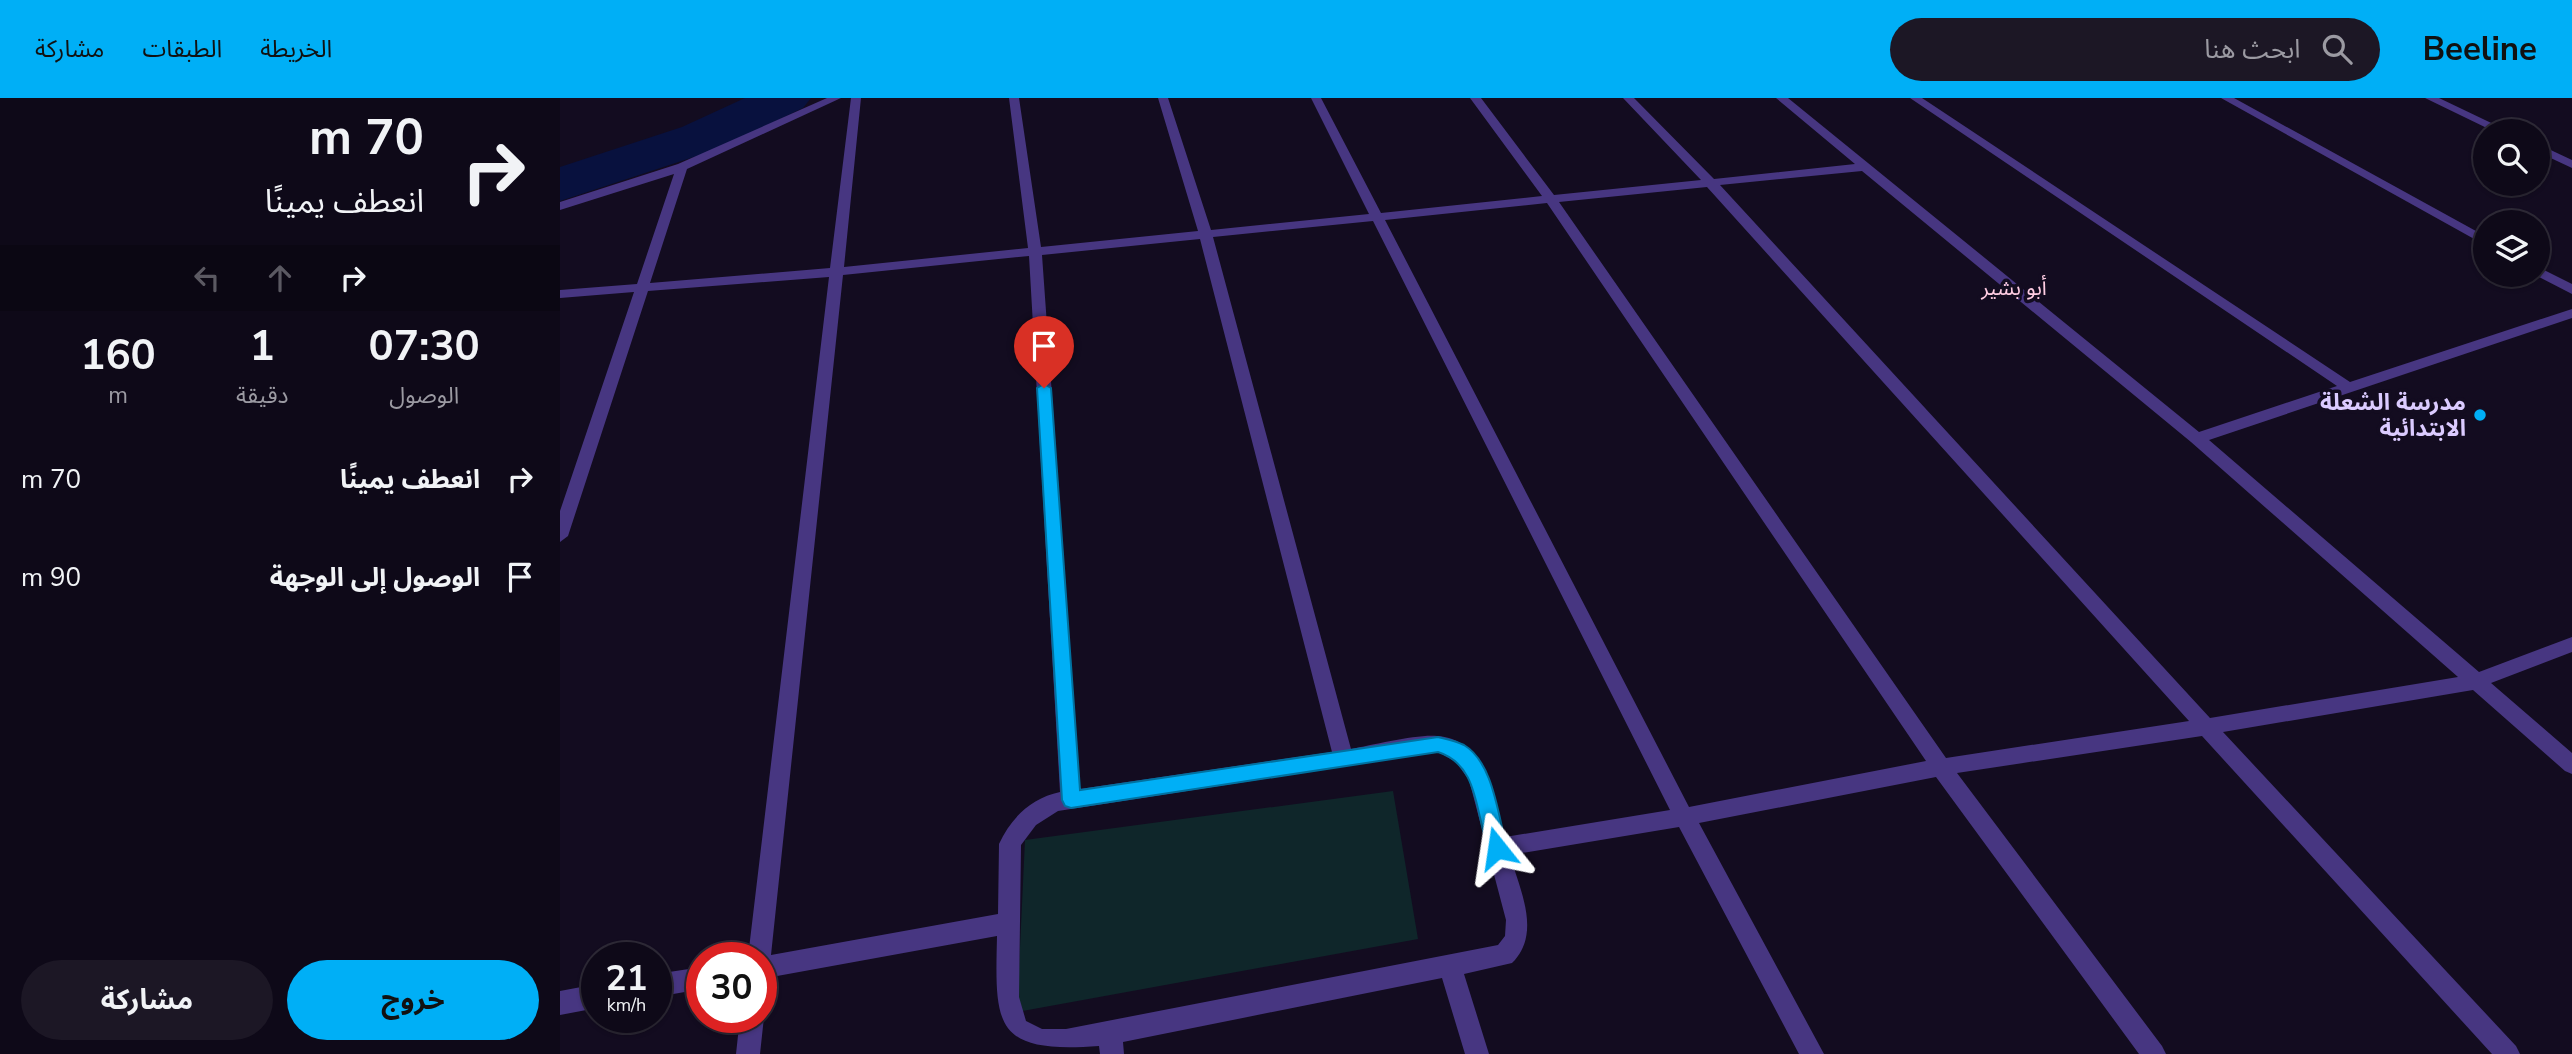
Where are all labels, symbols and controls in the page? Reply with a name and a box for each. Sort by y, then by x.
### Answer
search box [1890,18,2380,81]
text: Beeline [2422,27,2537,72]
icon: search [2318,30,2356,68]
text: ابحث هنا [2204,32,2300,67]
text: مشاركة [35,33,104,65]
text: الطبقات [142,33,222,65]
text: الخريطة [260,33,332,65]
text: 70 m [309,104,424,171]
map controls [2473,119,2550,287]
button: search [2473,119,2550,196]
icon: right [448,126,539,217]
text: انعطف يمينًا [265,180,424,223]
button: layers [2473,210,2550,287]
icon: left [188,259,226,297]
icon: ahead [261,259,299,297]
icon: right [334,259,372,297]
district label: أبو بشير [1980,274,2047,302]
pin [1014,316,1074,388]
text: 1 [250,318,275,375]
text: 07:30 [369,318,480,375]
text: 160 [80,327,156,384]
icon: arrive [1025,327,1063,365]
text: m [108,380,128,411]
text: دقيقة [236,380,288,411]
text: الوصول [389,380,459,411]
place label: مدرسة الشعلة الابتدائية [2320,387,2466,444]
marker: مدرسة الشعلة الابتدائية [2472,407,2488,423]
icon: right [501,460,539,498]
text: 70 m [21,462,81,497]
text: انعطف يمينًا [340,462,480,497]
icon: arrive [501,558,539,596]
text: 90 m [21,560,81,595]
text: الوصول إلى الوجهة [270,560,480,595]
position arrow [1460,811,1534,885]
speed limit sign: 30 [686,942,777,1033]
text: 21 [605,955,648,1002]
button: مشاركة [21,960,273,1040]
button: خروج [287,960,539,1040]
text: km/h [607,993,646,1017]

